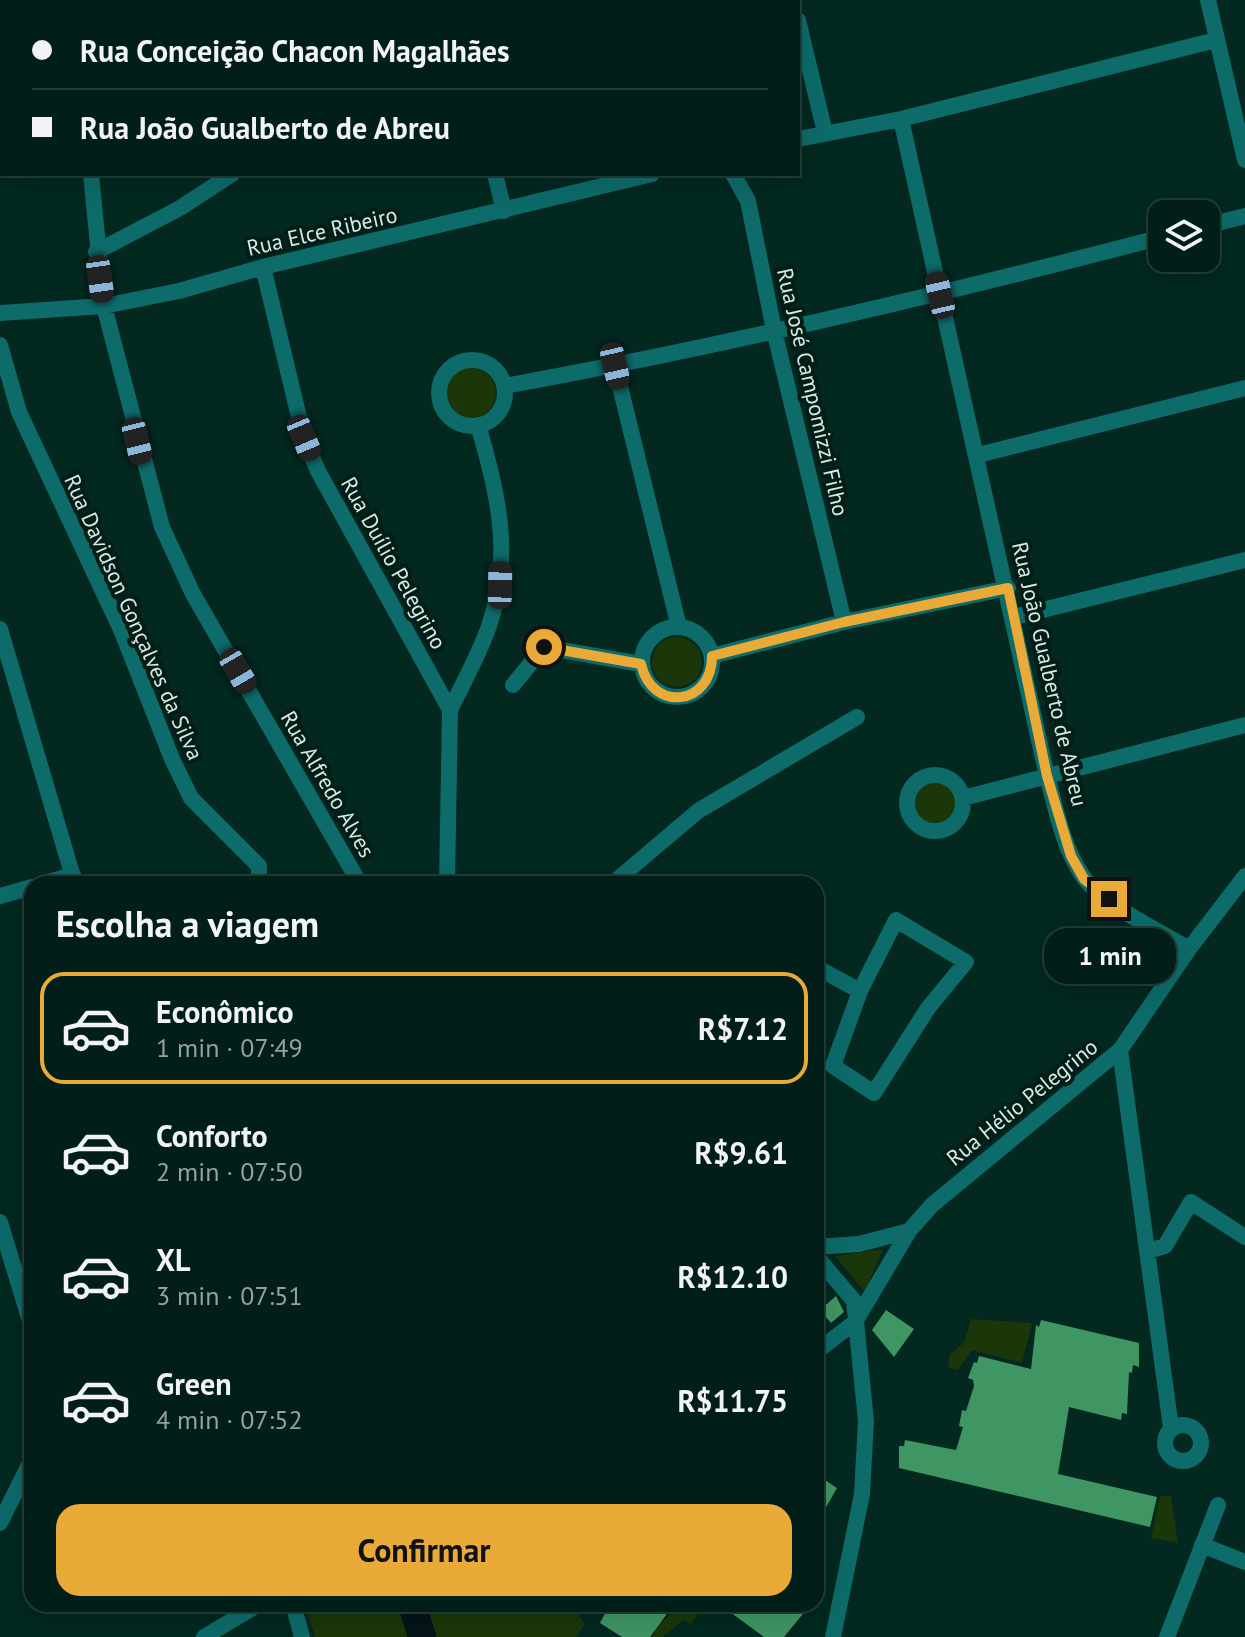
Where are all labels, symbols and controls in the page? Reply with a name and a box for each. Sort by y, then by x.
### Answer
text: Rua Conceição Chacon Magalhães [80,31,510,70]
text: Rua João Gualberto de Abreu [80,108,450,147]
street label: Rua Elce Ribeiro [244,200,400,262]
map controls [1148,200,1220,272]
button: layers [1148,200,1220,272]
car [85,254,115,304]
street label: Rua José Campomizzi Filho [771,265,855,519]
car [923,269,957,321]
car [598,340,632,392]
car [284,411,324,465]
car [120,415,154,467]
street label: Rua Davidson Gonçalves da Silva [58,470,210,764]
street label: Rua Duílio Pelegrino [335,472,453,654]
street label: Rua João Gualberto de Abreu [1006,539,1094,809]
car [488,561,512,609]
route start [526,629,562,665]
car [216,644,260,698]
street label: Rua Alfredo Alves [275,706,381,862]
route end [1091,881,1127,917]
text: Escolha a viagem [56,900,319,947]
callout: 1 min [1043,927,1175,983]
text: 1 min [1078,939,1142,972]
icon: car [60,992,132,1064]
text: Econômico [156,992,294,1031]
text: R$7.12 [698,1009,788,1048]
text: 1 min · 07:49 [156,1031,303,1064]
street label: Rua Hélio Pelegrino [941,1032,1103,1172]
icon: car [60,1116,132,1188]
text: Conforto [156,1116,268,1155]
text: R$9.61 [695,1133,788,1172]
text: 2 min · 07:50 [156,1155,303,1188]
icon: car [60,1240,132,1312]
text: XL [156,1240,190,1279]
text: R$12.10 [678,1257,788,1296]
text: 3 min · 07:51 [156,1279,303,1312]
icon: car [60,1364,132,1436]
text: Green [156,1364,231,1403]
text: R$11.75 [678,1381,788,1420]
text: 4 min · 07:52 [156,1403,303,1436]
button: Confirmar [56,1504,792,1596]

